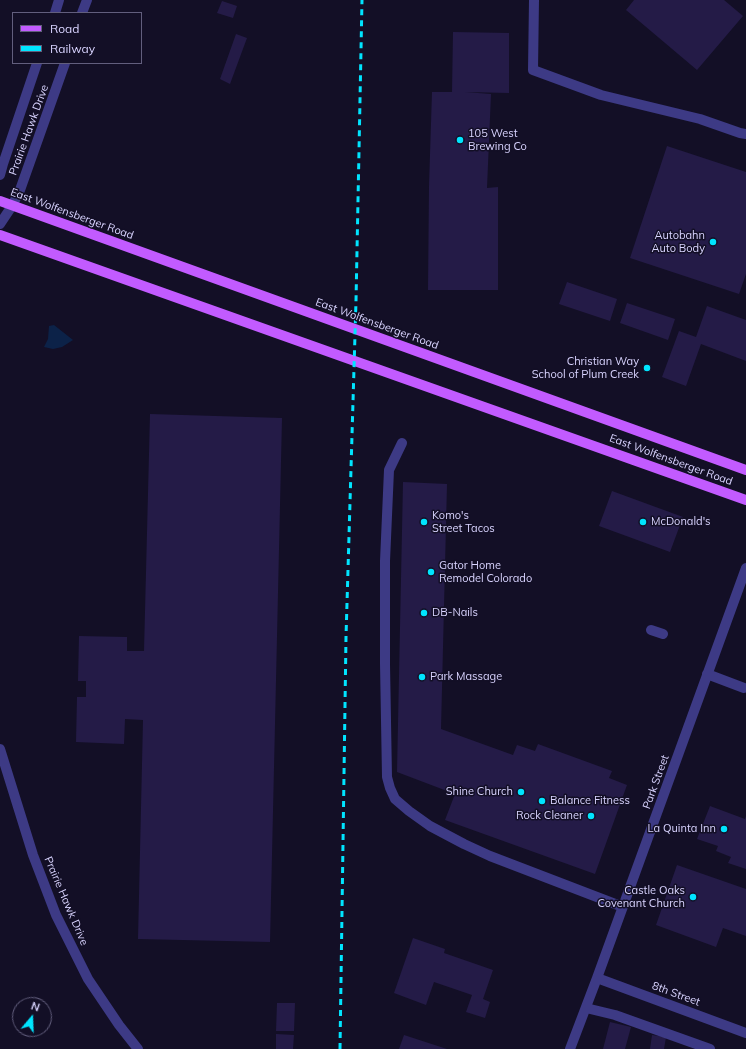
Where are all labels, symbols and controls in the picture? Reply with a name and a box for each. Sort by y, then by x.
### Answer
legend [12,12,142,64]
text: Road [50,21,79,36]
text: Railway [50,41,95,56]
street label: Prairie Hawk Drive [6,83,52,177]
place label: 105 West Brewing Co [468,127,527,153]
marker: 105 West Brewing Co [455,135,465,145]
street label: East Wolfensberger Road [9,186,135,242]
place label: Autobahn Auto Body [651,229,705,255]
marker: Autobahn Auto Body [708,237,718,247]
street label: East Wolfensberger Road [314,296,440,352]
place label: Christian Way School of Plum Creek [532,355,639,381]
marker: Christian Way School of Plum Creek [642,363,652,373]
street label: East Wolfensberger Road [608,432,734,488]
place label: Komo's Street Tacos [432,509,495,535]
place label: McDonald's [651,515,711,529]
marker: Komo's Street Tacos [419,517,429,527]
marker: McDonald's [638,517,648,527]
place label: Gator Home Remodel Colorado [439,559,532,585]
marker: Gator Home Remodel Colorado [426,567,436,577]
place label: DB-Nails [432,606,478,620]
marker: DB-Nails [419,608,429,618]
place label: Park Massage [430,670,502,684]
marker: Park Massage [417,672,427,682]
street label: Park Street [640,753,672,811]
place label: Shine Church [446,785,513,799]
marker: Shine Church [516,787,526,797]
place label: Balance Fitness [550,794,630,808]
marker: Balance Fitness [537,796,547,806]
place label: Rock Cleaner [516,809,583,823]
marker: Rock Cleaner [586,811,596,821]
place label: La Quinta Inn [648,822,716,836]
marker: La Quinta Inn [719,824,729,834]
street label: Prairie Hawk Drive [41,855,91,947]
place label: Castle Oaks Covenant Church [598,884,685,910]
marker: Castle Oaks Covenant Church [688,892,698,902]
street label: 8th Street [650,979,702,1009]
north arrow [12,997,52,1037]
text: N [29,999,42,1015]

